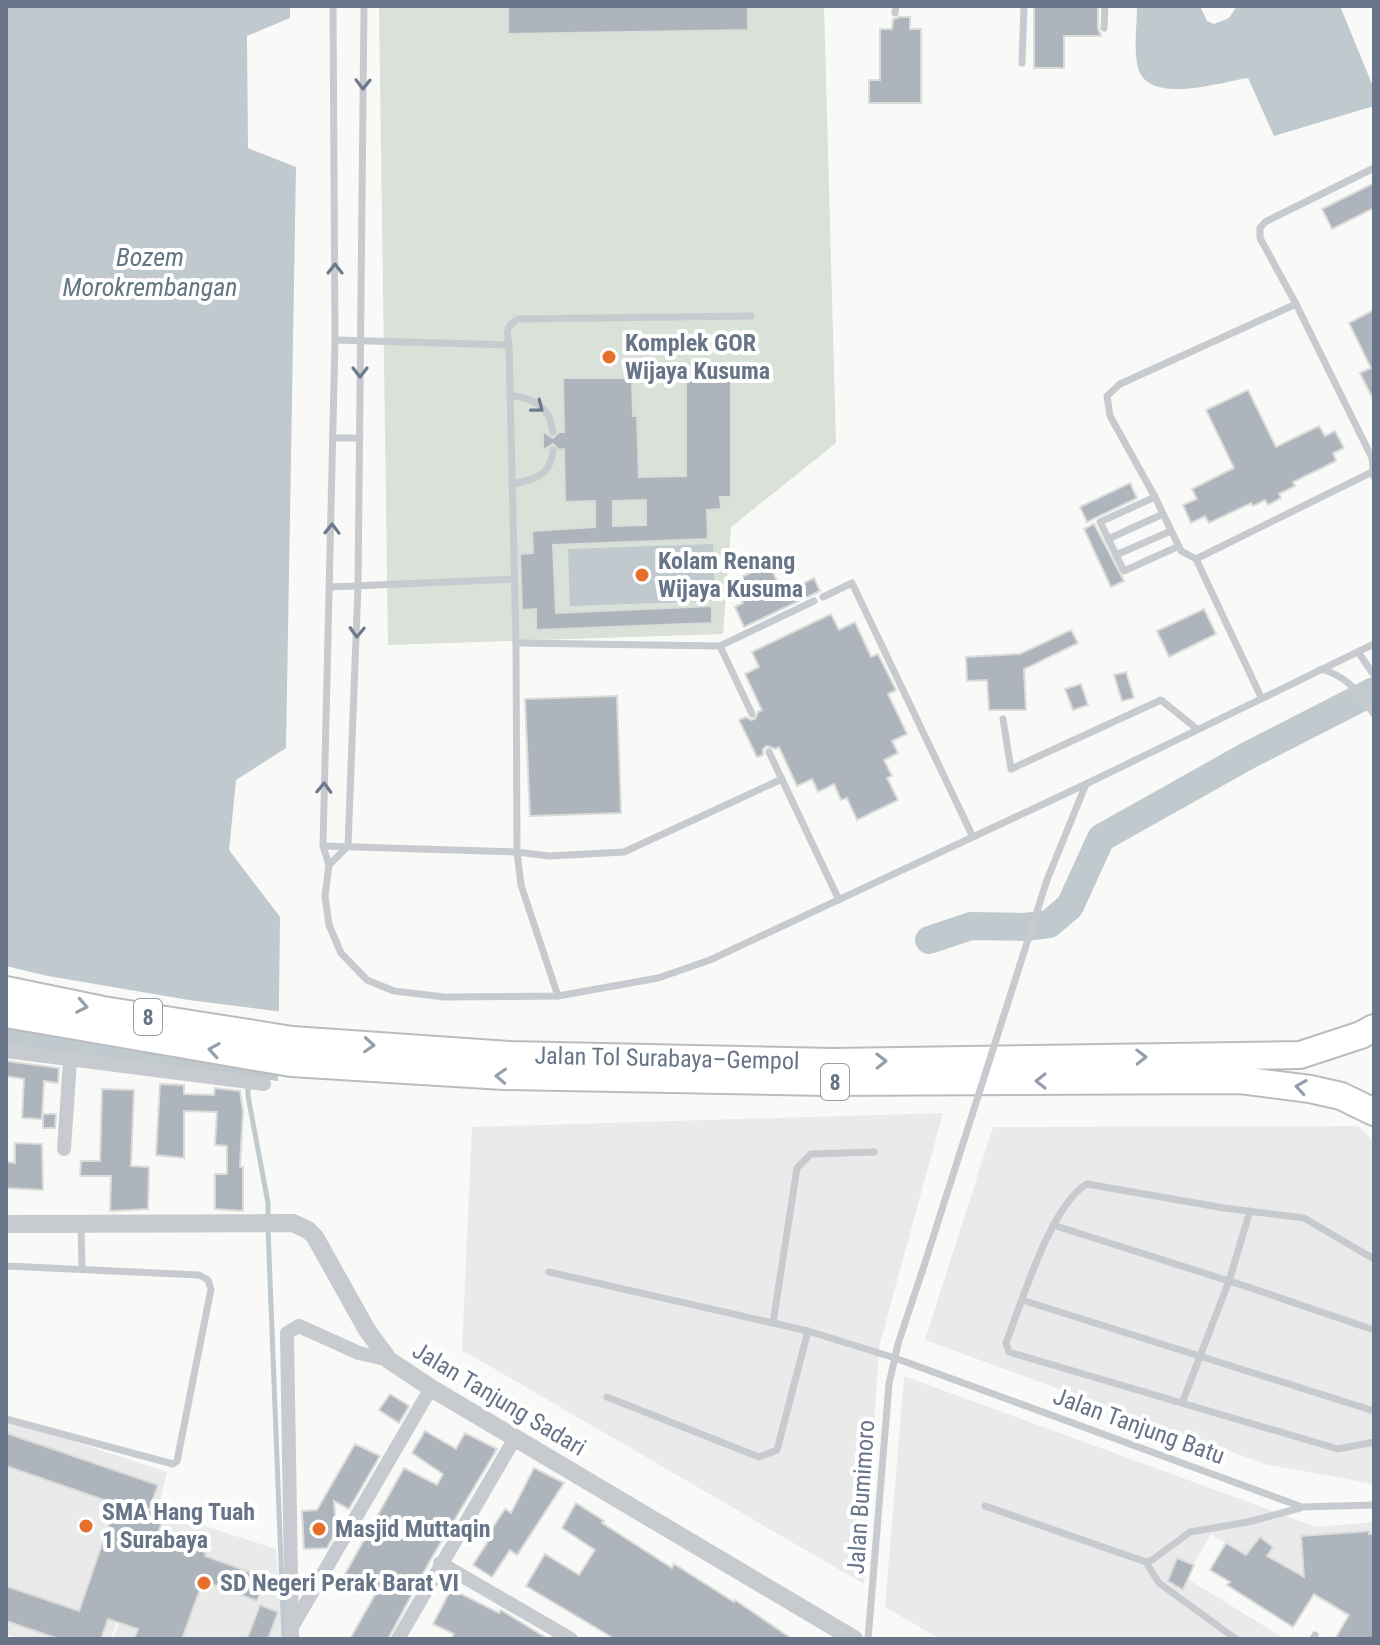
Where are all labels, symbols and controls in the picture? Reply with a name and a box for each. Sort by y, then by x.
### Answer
one-way arrow [354,78,372,91]
water label: Bozem Morokrembangan [63,242,237,302]
one-way arrow [326,262,344,275]
place label: Komplek GOR Wijaya Kusuma [625,329,770,385]
marker: Komplek GOR Wijaya Kusuma [600,348,618,366]
one-way arrow [352,366,369,379]
one-way arrow [529,397,544,411]
one-way arrow [323,522,341,535]
place label: Kolam Renang Wijaya Kusuma [658,547,803,603]
marker: Kolam Renang Wijaya Kusuma [633,566,651,584]
one-way arrow [348,626,365,639]
one-way arrow [316,781,333,794]
one-way arrow [75,997,89,1014]
road number: 8 [134,999,162,1035]
one-way arrow [363,1036,376,1053]
street label: Jalan Tol Surabaya–Gempol [534,1042,800,1075]
one-way arrow [207,1043,220,1060]
one-way arrow [1135,1049,1148,1066]
one-way arrow [875,1052,888,1070]
road number: 8 [821,1064,849,1100]
one-way arrow [494,1067,507,1084]
one-way arrow [1034,1072,1047,1090]
one-way arrow [1294,1080,1307,1097]
street label: Jalan Tanjung Sadari [407,1336,591,1462]
street label: Jalan Tanjung Batu [1049,1382,1229,1470]
street label: Jalan Bumimoro [842,1419,880,1575]
place label: SMA Hang Tuah 1 Surabaya [102,1498,255,1554]
place label: Masjid Muttaqin [335,1515,491,1543]
marker: SMA Hang Tuah 1 Surabaya [77,1517,95,1535]
marker: Masjid Muttaqin [310,1520,328,1538]
place label: SD Negeri Perak Barat VI [220,1569,459,1597]
marker: SD Negeri Perak Barat VI [195,1574,213,1592]

